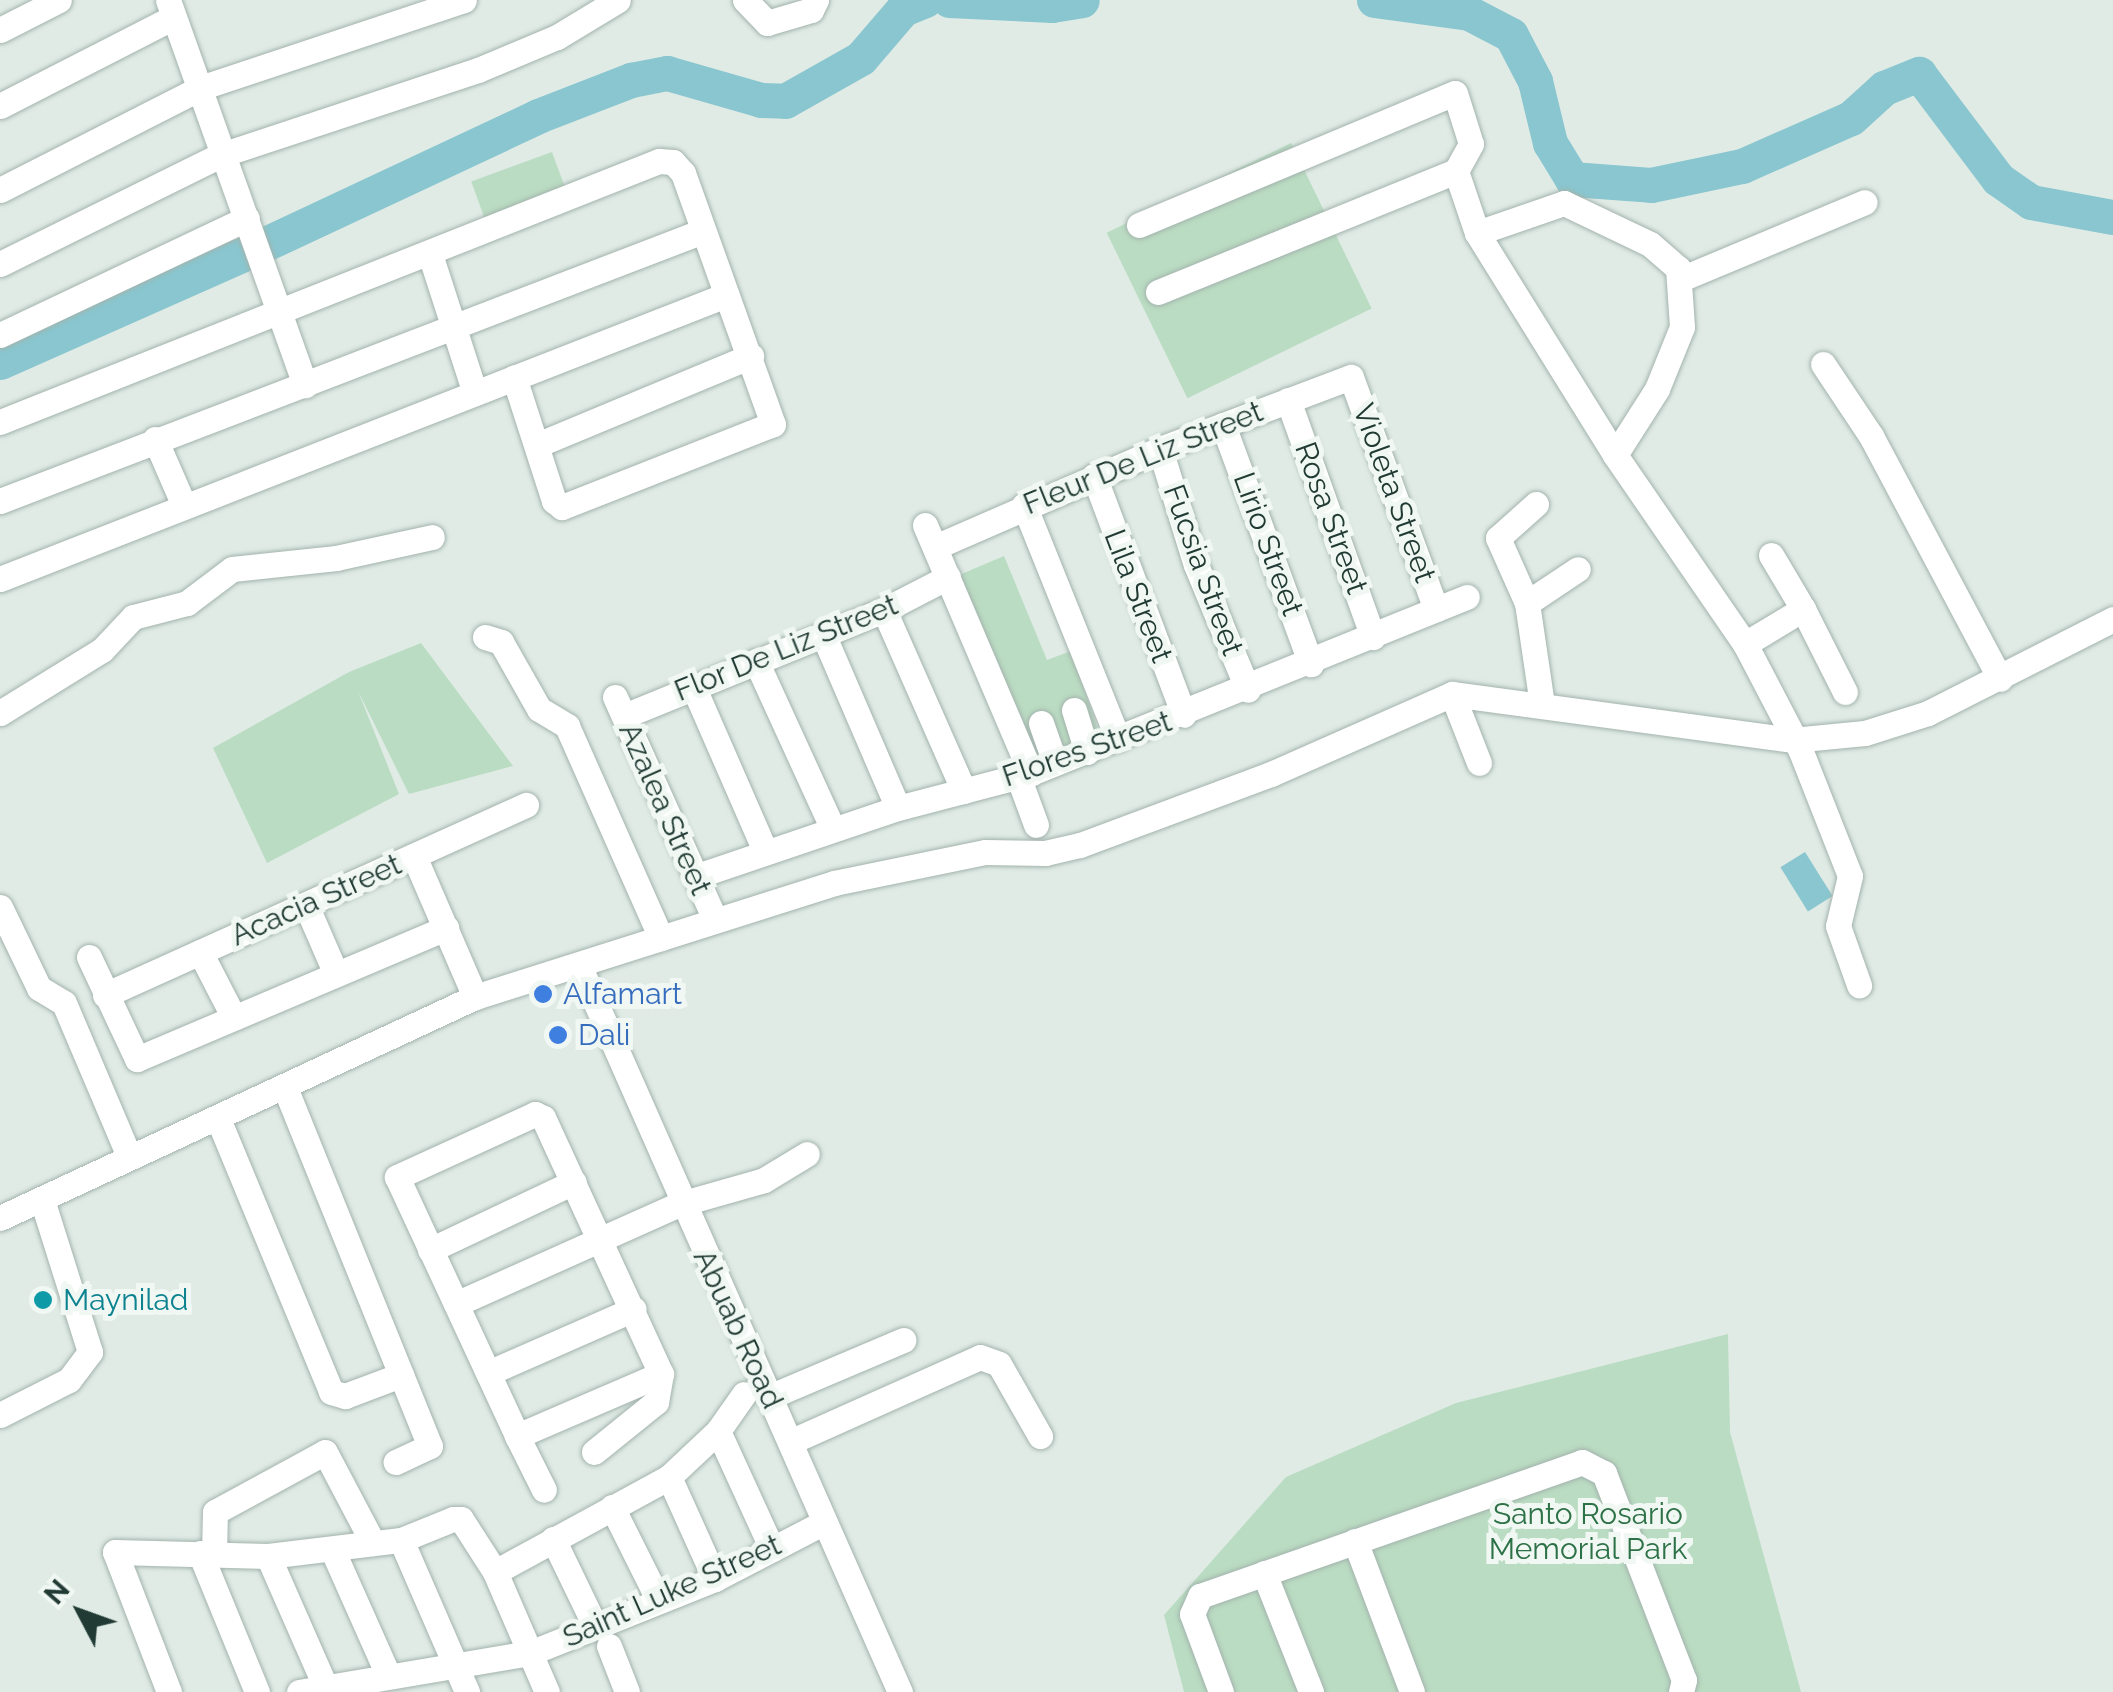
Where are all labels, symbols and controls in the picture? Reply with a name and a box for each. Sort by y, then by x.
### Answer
street label: Fleur De Liz Street [1018,393,1268,523]
street label: Violeta Street [1345,399,1443,587]
street label: Rosa Street [1287,437,1375,599]
street label: Lirio Street [1225,467,1311,621]
street label: Fucsia Street [1155,480,1251,660]
street label: Lila Street [1096,524,1180,668]
street label: Flor De Liz Street [669,587,903,709]
street label: Flores Street [998,703,1176,795]
street label: Azalea Street [611,717,719,901]
street label: Acacia Street [225,846,407,954]
place label: Alfamart [563,976,682,1012]
marker: Alfamart [532,983,554,1005]
place label: Dali [578,1017,630,1053]
marker: Dali [547,1024,569,1046]
street label: Abuab Road [686,1244,790,1414]
place label: Maynilad [63,1282,188,1318]
marker: Maynilad [32,1289,54,1311]
park label: Santo Rosario Memorial Park [1488,1496,1688,1566]
street label: Saint Luke Street [557,1527,787,1655]
north arrow [30,1562,130,1662]
text: N [38,1573,76,1611]

